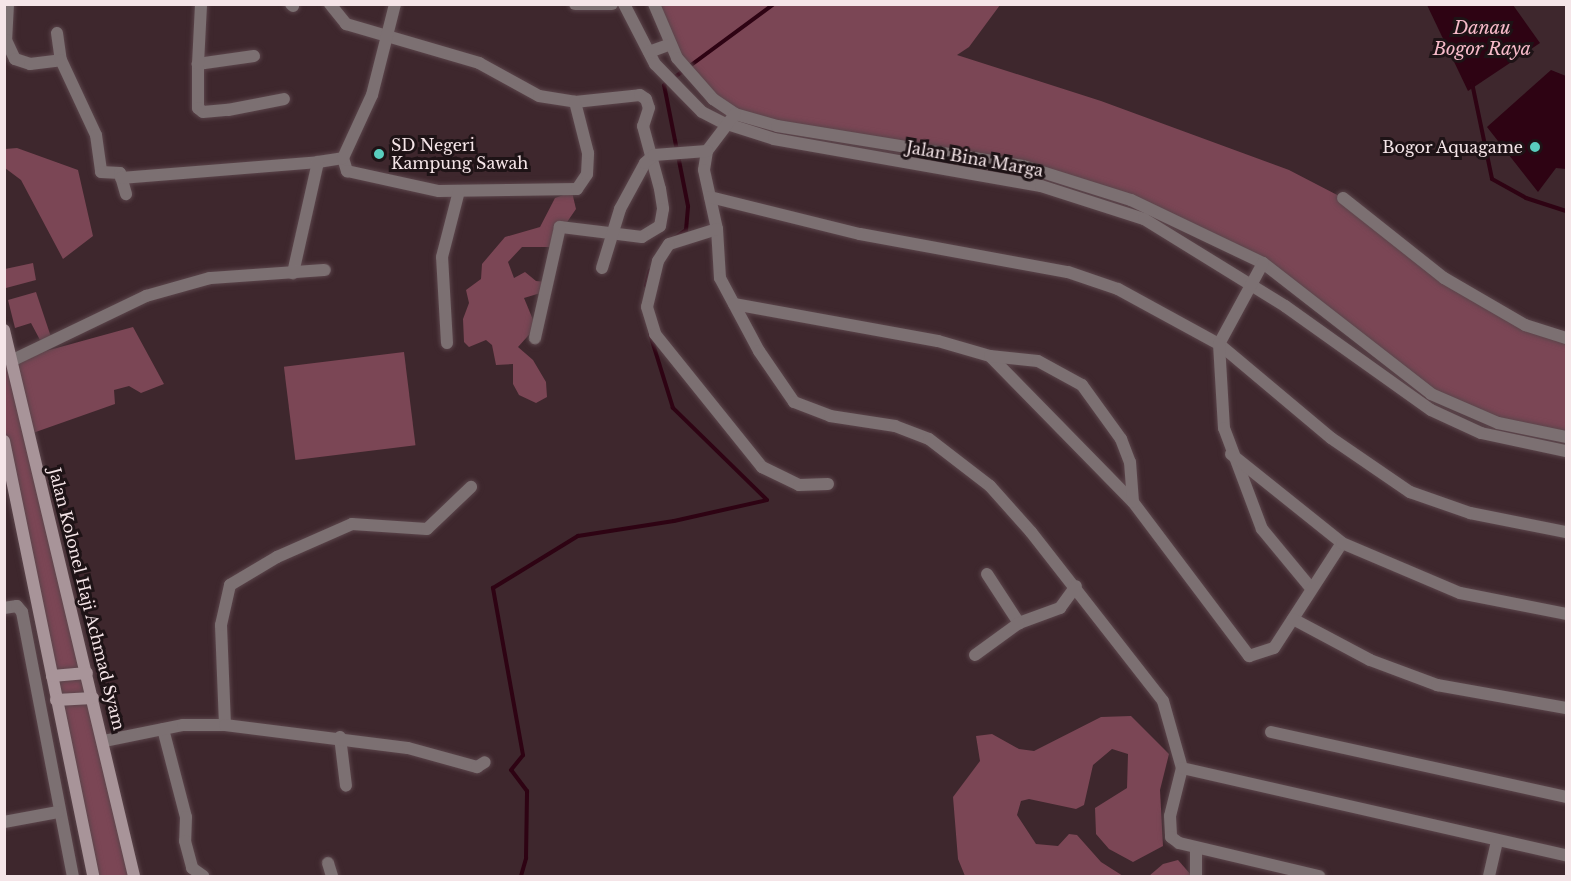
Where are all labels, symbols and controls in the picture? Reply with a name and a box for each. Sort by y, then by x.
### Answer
water label: Danau Bogor Raya [1433,18,1531,60]
place label: SD Negeri Kampung Sawah [391,135,528,173]
street label: Jalan Bina Marga [905,137,1045,181]
place label: Bogor Aquagame [1381,137,1523,157]
marker: Bogor Aquagame [1528,140,1542,154]
marker: SD Negeri Kampung Sawah [372,147,386,161]
street label: Jalan Kolonel Haji Achmad Syam [45,466,129,732]

